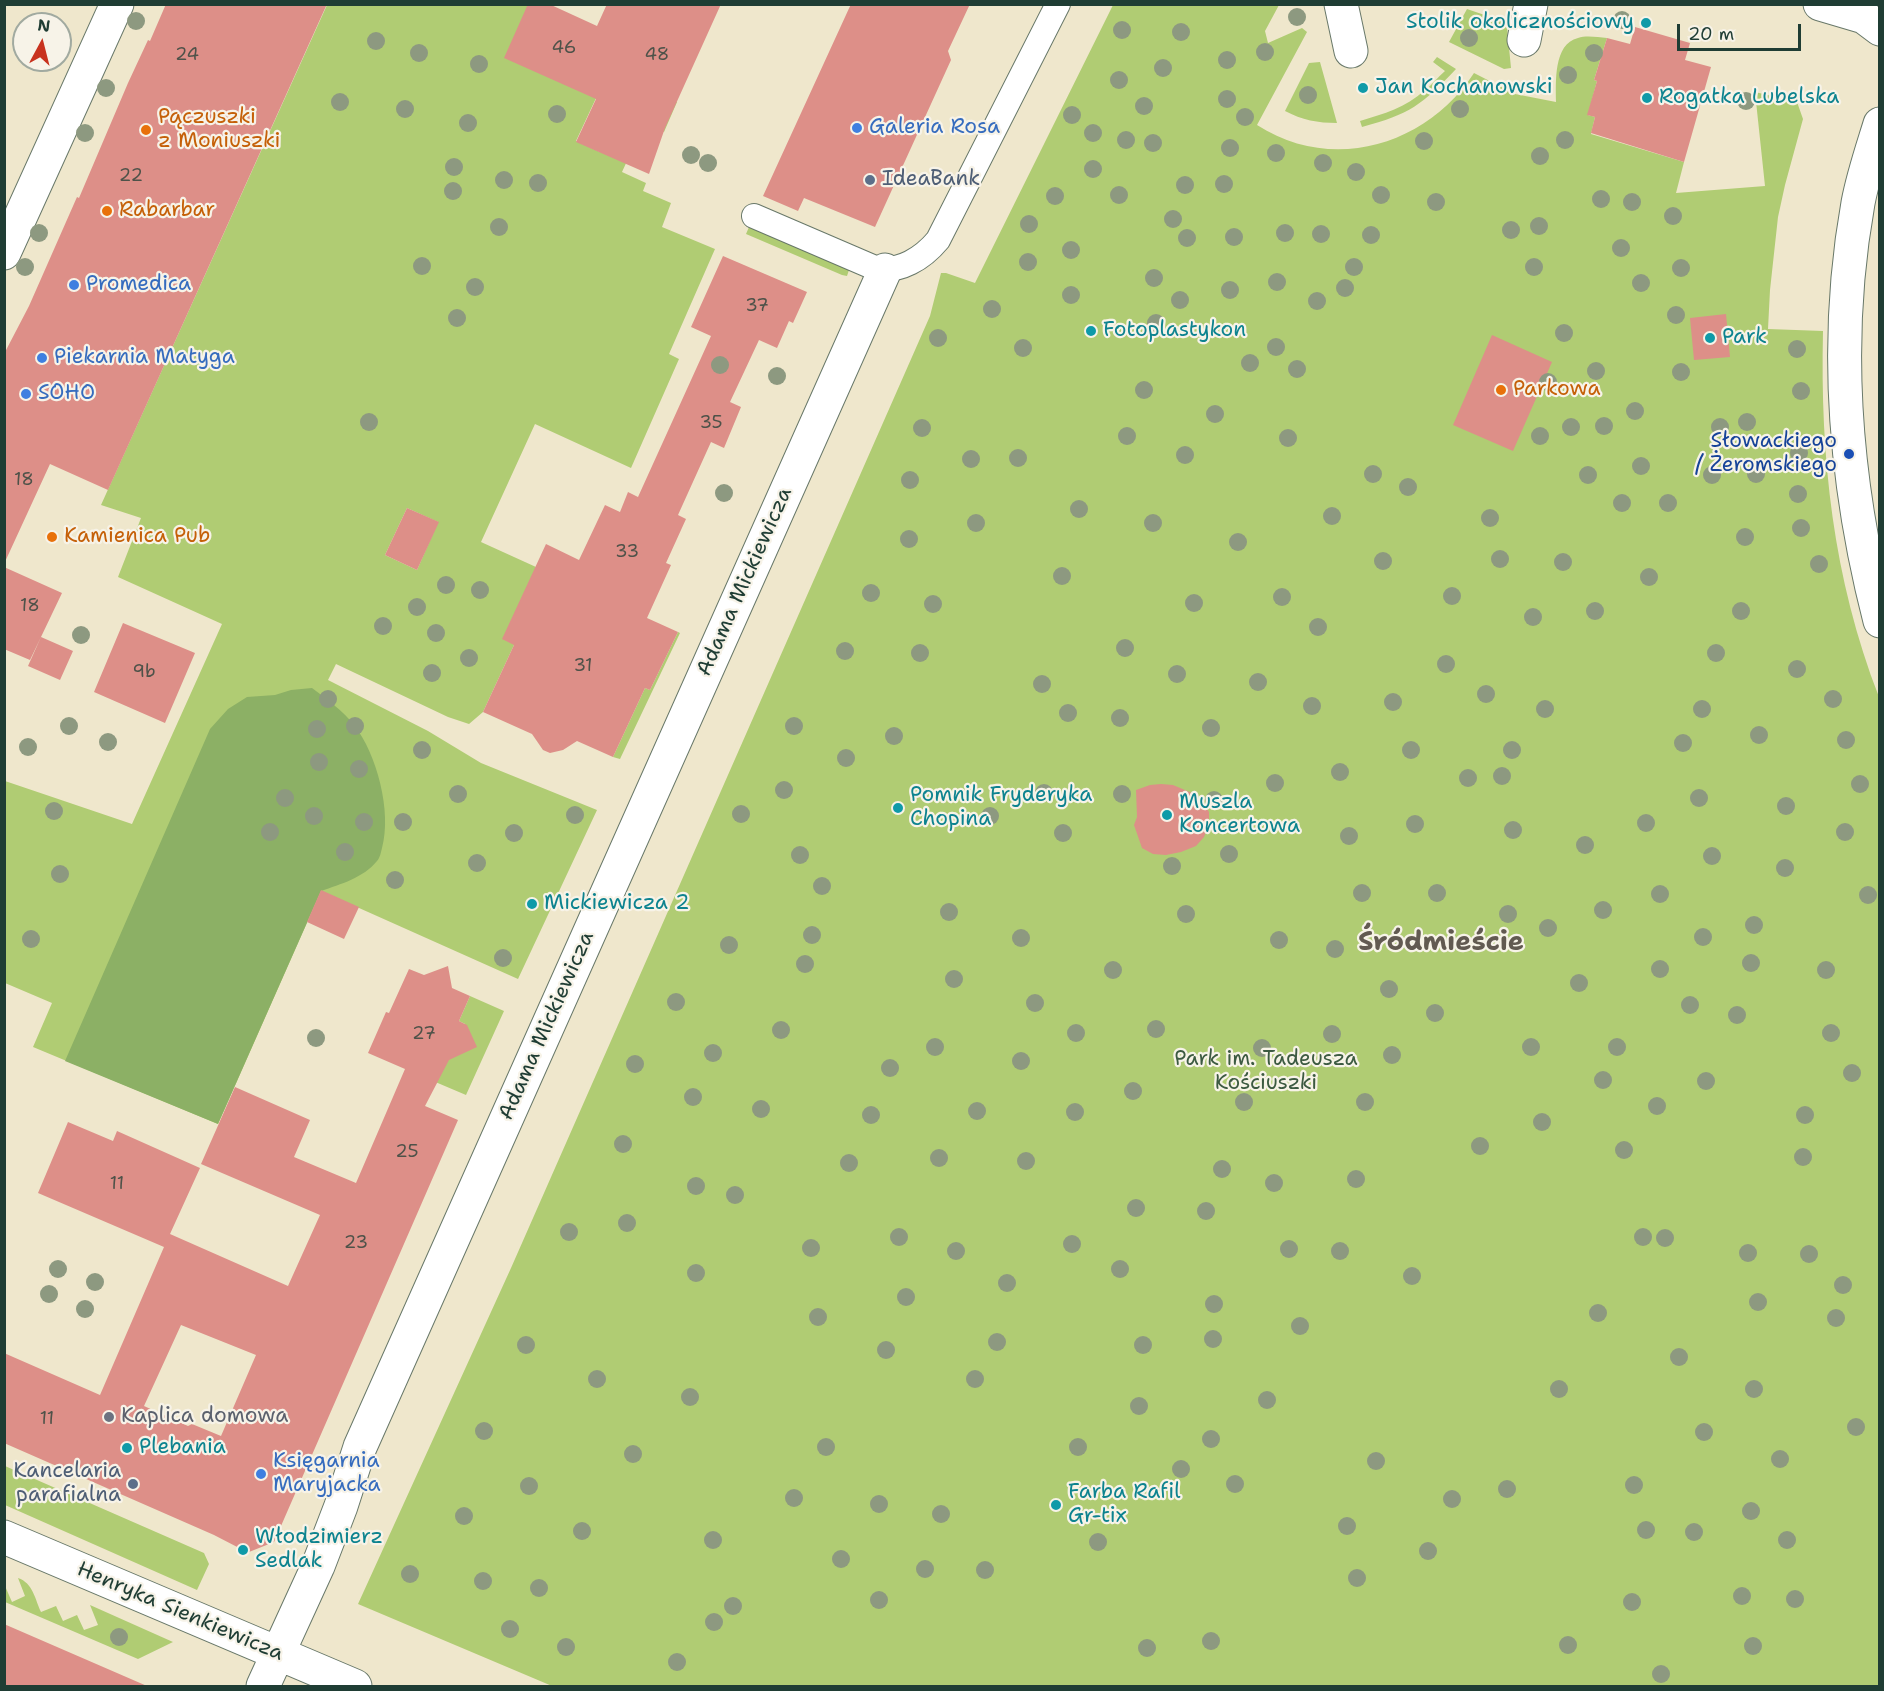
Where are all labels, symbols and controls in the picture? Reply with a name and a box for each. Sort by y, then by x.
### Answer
place label: Stolik okolicznościowy [1406,10,1634,36]
north arrow [12,12,72,72]
scale bar [1680,12,1804,50]
text: N [36,14,52,37]
marker: Stolik okolicznościowy [1639,16,1653,30]
text: 20 m [1688,22,1734,46]
house number: 46 [552,37,576,59]
house number: 24 [175,44,199,66]
house number: 48 [645,44,669,66]
place label: Jan Kochanowski [1375,75,1553,101]
marker: Jan Kochanowski [1356,81,1370,95]
place label: Rogatka Lubelska [1659,85,1839,111]
marker: Rogatka Lubelska [1640,91,1654,105]
place label: Pączuszki z Moniuszki [158,105,280,155]
place label: Galeria Rosa [869,115,1000,141]
marker: Galeria Rosa [850,121,864,135]
marker: Pączuszki z Moniuszki [139,123,153,137]
house number: 22 [119,165,143,187]
place label: IdeaBank [882,167,980,193]
marker: IdeaBank [863,173,877,187]
place label: Rabarbar [119,198,215,224]
marker: Rabarbar [100,204,114,218]
place label: Promedica [86,272,191,298]
marker: Promedica [67,278,81,292]
house number: 37 [745,295,769,317]
place label: Fotoplastykon [1103,318,1246,344]
marker: Fotoplastykon [1084,324,1098,338]
place label: Park [1722,325,1767,351]
marker: Park [1703,331,1717,345]
place label: Piekarnia Matyga [54,345,235,371]
marker: Piekarnia Matyga [35,351,49,365]
place label: Parkowa [1513,377,1600,403]
place label: SOHO [38,381,95,407]
marker: Parkowa [1494,383,1508,397]
marker: SOHO [19,387,33,401]
house number: 35 [699,412,723,434]
place label: Słowackiego / Żeromskiego [1695,429,1837,479]
marker: Słowackiego / Żeromskiego [1842,447,1856,461]
house number: 18 [14,469,34,491]
street label: Adama Mickiewicza [692,484,798,680]
place label: Kamienica Pub [64,524,210,550]
marker: Kamienica Pub [45,530,59,544]
house number: 33 [615,541,639,563]
house number: 18 [20,595,40,617]
house number: 31 [573,655,593,677]
house number: 9b [132,661,156,683]
place label: Pomnik Fryderyka Chopina [910,783,1092,833]
place label: Muszla Koncertowa [1179,790,1300,840]
marker: Pomnik Fryderyka Chopina [891,801,905,815]
marker: Muszla Koncertowa [1160,808,1174,822]
place label: Mickiewicza 2 [544,891,690,917]
marker: Mickiewicza 2 [525,897,539,911]
district label: Śródmieście [1358,927,1524,959]
street label: Adama Mickiewicza [494,928,600,1124]
house number: 27 [412,1023,436,1045]
park label: Park im. Tadeusza Kościuszki [1174,1047,1358,1097]
house number: 25 [395,1141,419,1163]
house number: 11 [110,1173,124,1195]
house number: 23 [344,1232,368,1254]
place label: Kaplica domowa [121,1404,288,1430]
house number: 11 [40,1408,54,1430]
marker: Kaplica domowa [102,1410,116,1424]
place label: Plebania [139,1435,226,1461]
marker: Plebania [120,1441,134,1455]
place label: Księgarnia Maryjacka [273,1449,381,1499]
place label: Kancelaria parafialna [13,1459,121,1509]
marker: Księgarnia Maryjacka [254,1467,268,1481]
marker: Kancelaria parafialna [126,1477,140,1491]
place label: Farba Rafil Gr-tix [1068,1480,1181,1530]
marker: Farba Rafil Gr-tix [1049,1498,1063,1512]
place label: Włodzimierz Sedlak [255,1525,383,1575]
marker: Włodzimierz Sedlak [236,1543,250,1557]
street label: Henryka Sienkiewicza [73,1557,287,1667]

